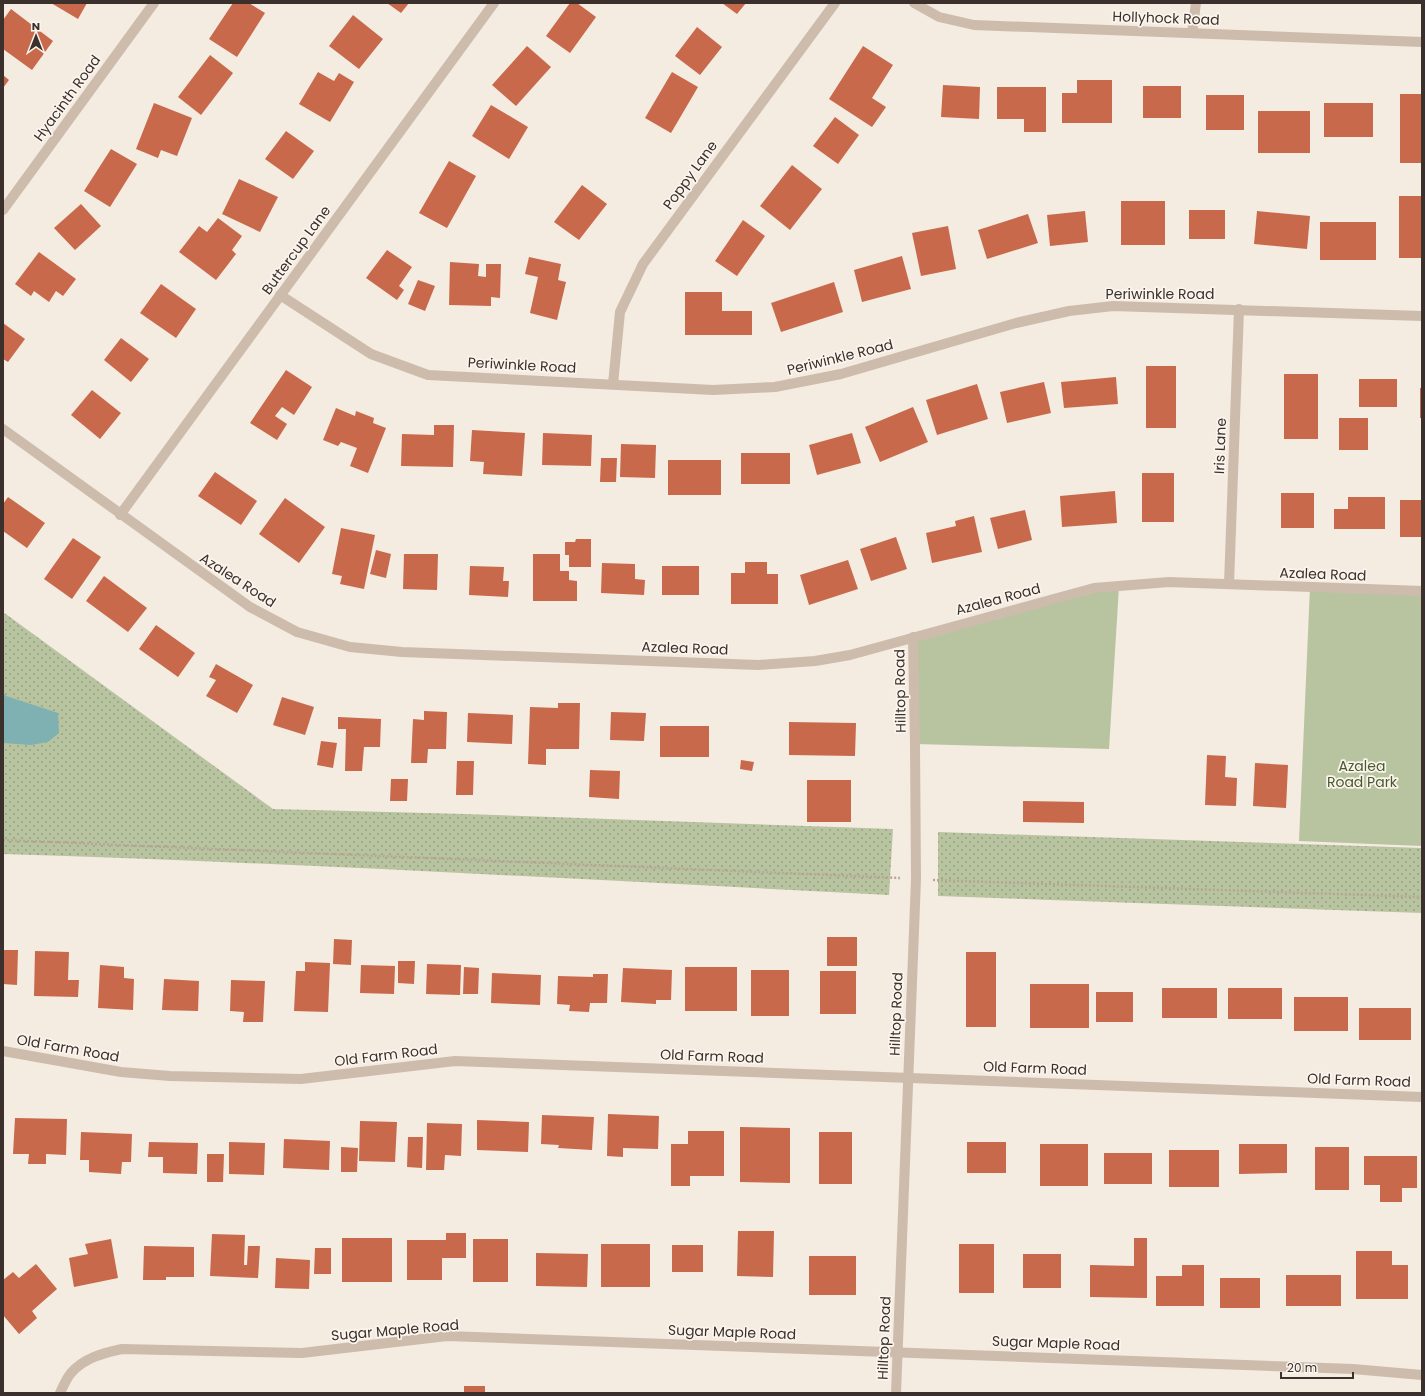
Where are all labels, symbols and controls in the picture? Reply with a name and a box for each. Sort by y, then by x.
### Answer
street label: Hollyhock Road [1112,6,1220,30]
north arrow [16,16,56,56]
text: N [32,18,40,34]
street label: Hyacinth Road [29,51,105,145]
street label: Poppy Lane [658,136,722,214]
street label: Buttercup Lane [257,201,335,299]
street label: Periwinkle Road [1106,284,1214,304]
street label: Periwinkle Road [785,334,895,380]
street label: Periwinkle Road [467,352,577,378]
street label: Iris Lane [1209,417,1231,474]
street label: Azalea Road [196,548,280,612]
street label: Azalea Road [1279,562,1367,586]
street label: Azalea Road [953,578,1043,620]
street label: Azalea Road [641,636,729,660]
street label: Hilltop Road [889,649,911,733]
park label: Azalea Road Park [1327,756,1398,792]
street label: Hilltop Road [885,972,907,1056]
street label: Old Farm Road [15,1029,121,1067]
street label: Old Farm Road [333,1039,439,1071]
street label: Old Farm Road [660,1044,764,1068]
street label: Old Farm Road [983,1056,1087,1080]
street label: Old Farm Road [1307,1068,1411,1092]
street label: Hilltop Road [873,1296,895,1380]
street label: Sugar Maple Road [330,1314,460,1346]
street label: Sugar Maple Road [668,1320,796,1344]
street label: Sugar Maple Road [992,1331,1120,1355]
scale bar [1281,1354,1353,1380]
text: 20 m [1287,1359,1317,1376]

